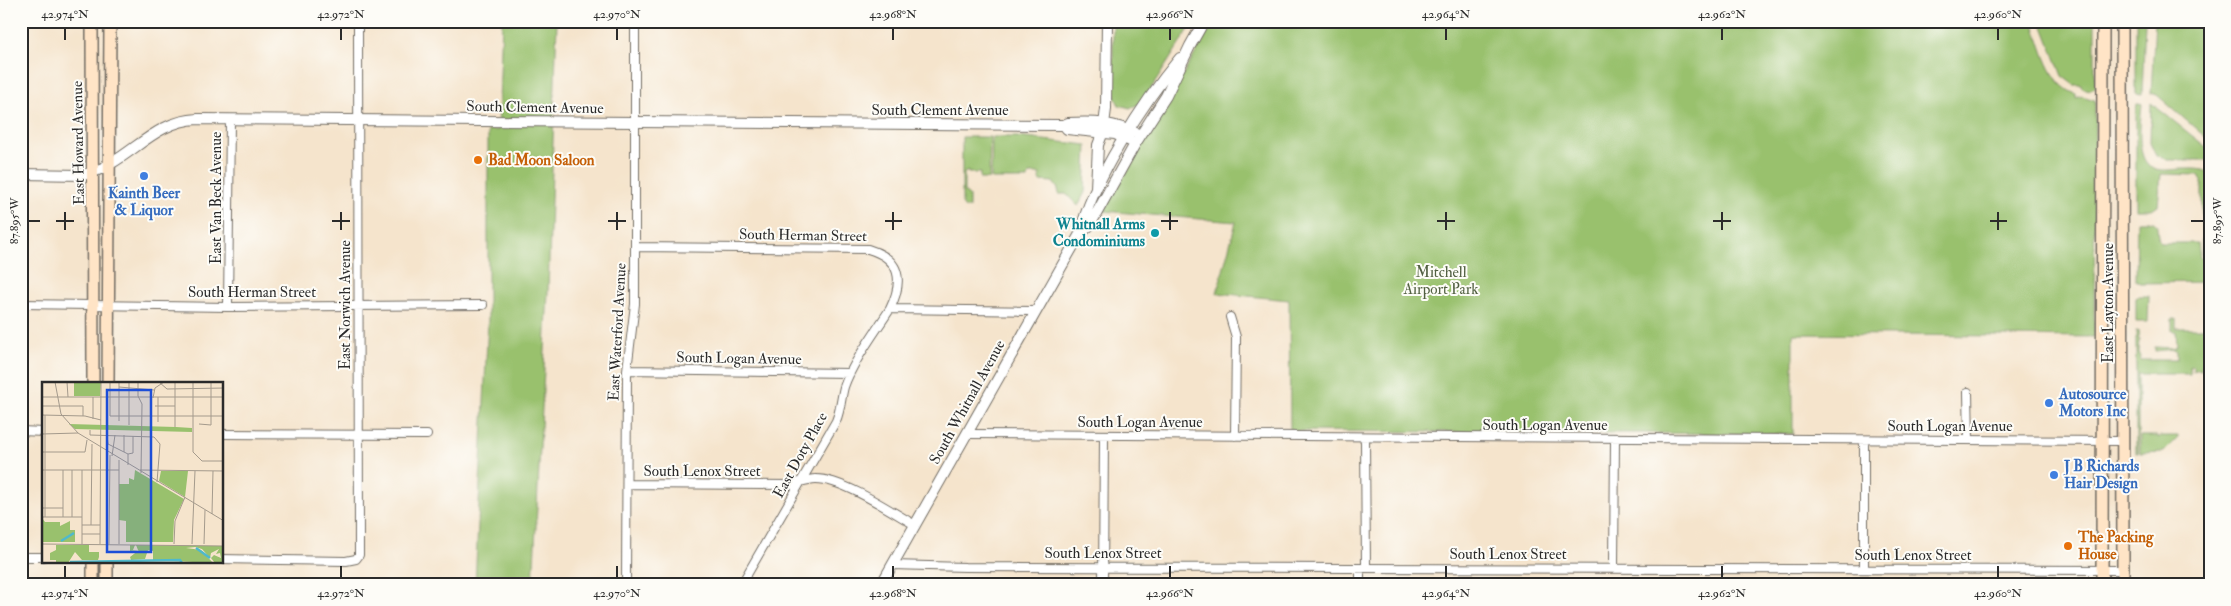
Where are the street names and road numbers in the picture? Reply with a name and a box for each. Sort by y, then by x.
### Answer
street label: East Howard Avenue [68,81,89,205]
street label: South Clement Avenue [466,97,604,118]
street label: South Clement Avenue [871,101,1009,120]
street label: East Van Beck Avenue [207,132,226,264]
street label: South Herman Street [739,225,867,246]
street label: East Norwich Avenue [336,240,355,370]
street label: East Layton Avenue [2099,243,2118,363]
street label: East Waterford Avenue [604,262,631,402]
street label: South Herman Street [188,283,316,302]
street label: South Whitnall Avenue [925,337,1010,468]
street label: South Logan Avenue [676,348,802,369]
street label: East Doty Place [769,409,832,502]
street label: South Logan Avenue [1077,413,1203,432]
street label: South Logan Avenue [1482,416,1608,435]
street label: South Logan Avenue [1887,417,2013,436]
street label: South Lenox Street [643,462,761,481]
street label: South Lenox Street [1044,544,1162,563]
street label: South Lenox Street [1449,545,1567,564]
street label: South Lenox Street [1854,546,1972,565]

